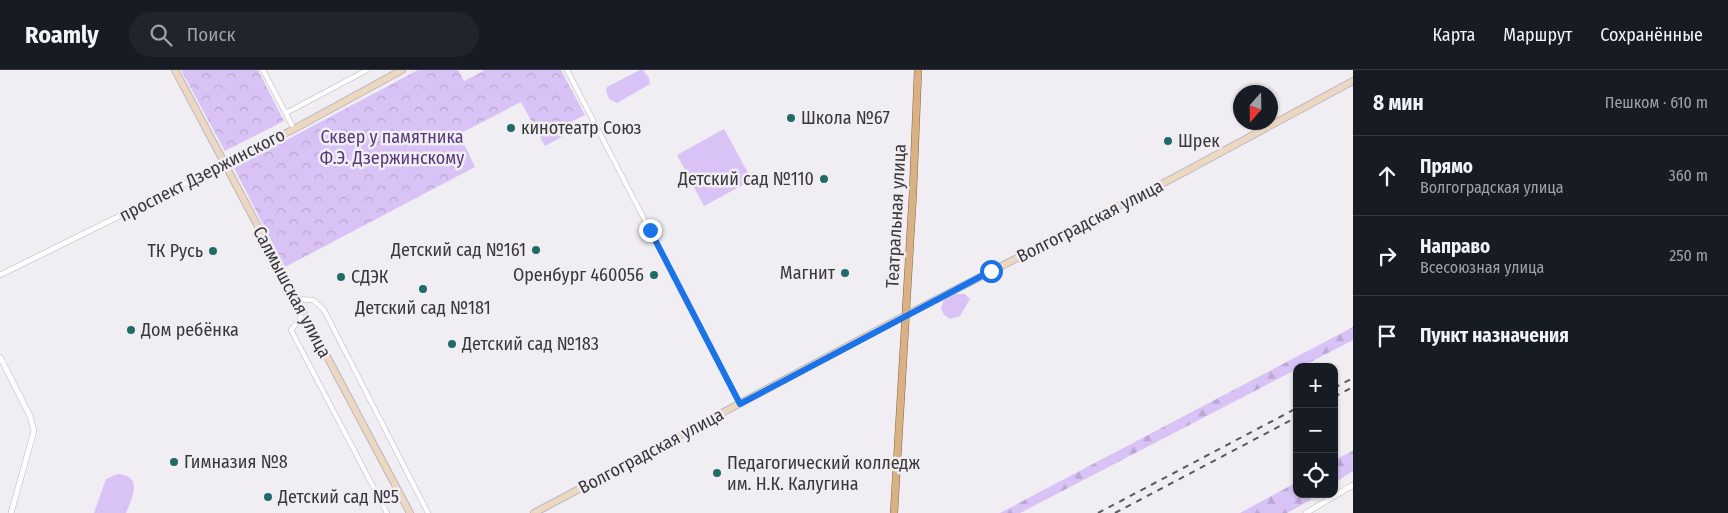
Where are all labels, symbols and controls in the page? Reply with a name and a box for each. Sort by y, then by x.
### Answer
search box [129,12,479,57]
text: Roamly [25,21,99,49]
icon: search [147,21,175,49]
text: Поиск [187,23,235,46]
text: Карта [1432,24,1475,46]
text: Маршрут [1503,24,1572,46]
text: Сохранённые [1600,24,1703,46]
north arrow [1233,85,1278,130]
text: 8 мин [1373,90,1424,116]
text: Пешком · 610 m [1605,93,1708,112]
place label: Школа №67 [801,107,890,129]
marker: Школа №67 [785,112,797,124]
place label: кинотеатр Союз [521,117,641,139]
marker: кинотеатр Союз [505,122,517,134]
street label: проспект Дзержинского [115,124,289,226]
park label: Сквер у памятника Ф.Э. Дзержинскому [320,126,464,169]
place label: Шрек [1178,130,1220,152]
marker: Шрек [1162,135,1174,147]
street label: Театральная улица [881,143,911,289]
text: Прямо [1420,155,1473,178]
icon: ahead [1373,162,1401,190]
text: 360 m [1668,166,1708,185]
place label: Детский сад №110 [677,168,814,190]
marker: Детский сад №110 [818,173,830,185]
street label: Волгоградская улица [1013,174,1167,267]
text: Волгоградская улица [1420,178,1564,197]
route end [639,219,662,242]
street label: Салмышская улица [248,222,336,362]
text: Направо [1420,235,1490,258]
place label: Детский сад №161 [390,239,526,261]
place label: ТК Русь [147,240,203,262]
icon: right [1373,242,1401,270]
marker: Детский сад №161 [530,244,542,256]
marker: ТК Русь [207,245,219,257]
text: 250 m [1669,246,1708,265]
text: Всесоюзная улица [1420,258,1544,277]
route start [980,260,1003,283]
place label: Магнит [780,262,836,284]
place label: Оренбург 460056 [513,264,644,286]
place label: СДЭК [351,266,389,288]
marker: Магнит [839,267,851,279]
marker: Оренбург 460056 [648,269,660,281]
marker: СДЭК [335,271,347,283]
marker: Детский сад №181 [417,283,429,295]
place label: Детский сад №181 [354,297,491,319]
place label: Дом ребёнка [140,319,239,341]
icon: arrive [1373,322,1401,350]
marker: Дом ребёнка [125,324,137,336]
text: Пункт назначения [1420,324,1569,347]
place label: Детский сад №183 [461,333,599,355]
marker: Детский сад №183 [446,338,458,350]
map controls [1293,363,1338,498]
button: + [1293,363,1338,408]
street label: Волгоградская улица [575,403,728,499]
button: − [1293,408,1338,453]
place label: Гимназия №8 [184,451,288,473]
place label: Педагогический колледж им. Н.К. Калугина [727,452,920,495]
button: locate [1293,453,1338,498]
marker: Гимназия №8 [168,456,180,468]
marker: Педагогический колледж им. Н.К. Калугина [711,467,723,479]
place label: Детский сад №5 [277,486,399,508]
marker: Детский сад №5 [262,491,274,503]

